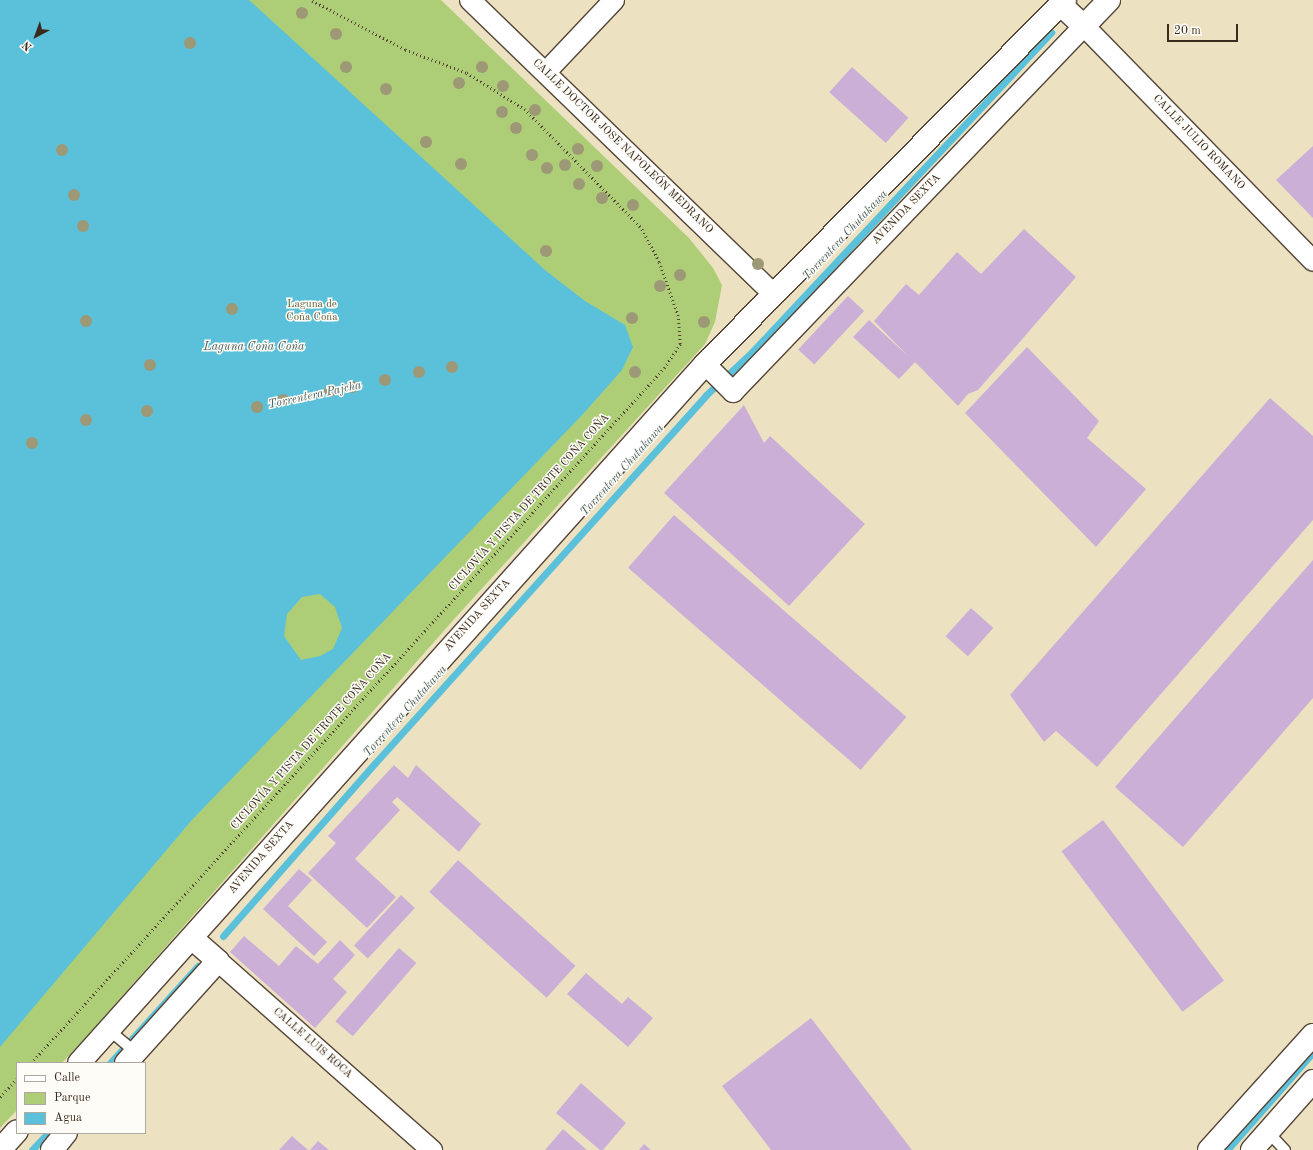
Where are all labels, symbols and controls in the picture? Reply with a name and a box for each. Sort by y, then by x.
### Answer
north arrow [16,16,56,56]
scale bar [1169,16,1240,42]
text: 20 m [1174,25,1201,37]
text: N [21,39,35,52]
street label: CALLE DOCTOR JOSE NAPOLEÓN MEDRANO [529,57,715,237]
street label: CALLE JULIO ROMANO [1149,93,1247,193]
street label: AVENIDA SEXTA [870,172,944,248]
water label: Torrentera Chutakawa [800,188,892,284]
park label: Laguna de Coña Coña [286,299,338,325]
water label: Laguna Coña Coña [204,341,304,355]
water label: Torrentera Pajcha [267,379,363,413]
street label: CICLOVÍA Y PISTA DE TROTE COÑA COÑA [447,412,613,594]
water label: Torrentera Chutakawa [578,422,668,520]
street label: AVENIDA SEXTA [442,577,514,655]
street label: CICLOVÍA Y PISTA DE TROTE COÑA COÑA [229,651,395,833]
water label: Torrentera Chutakawa [361,663,451,761]
street label: AVENIDA SEXTA [227,819,297,897]
street label: CALLE LUIS ROCA [270,1006,354,1082]
legend [16,1062,146,1134]
text: Calle [54,1072,80,1084]
text: Parque [54,1092,90,1104]
text: Agua [54,1112,82,1124]

